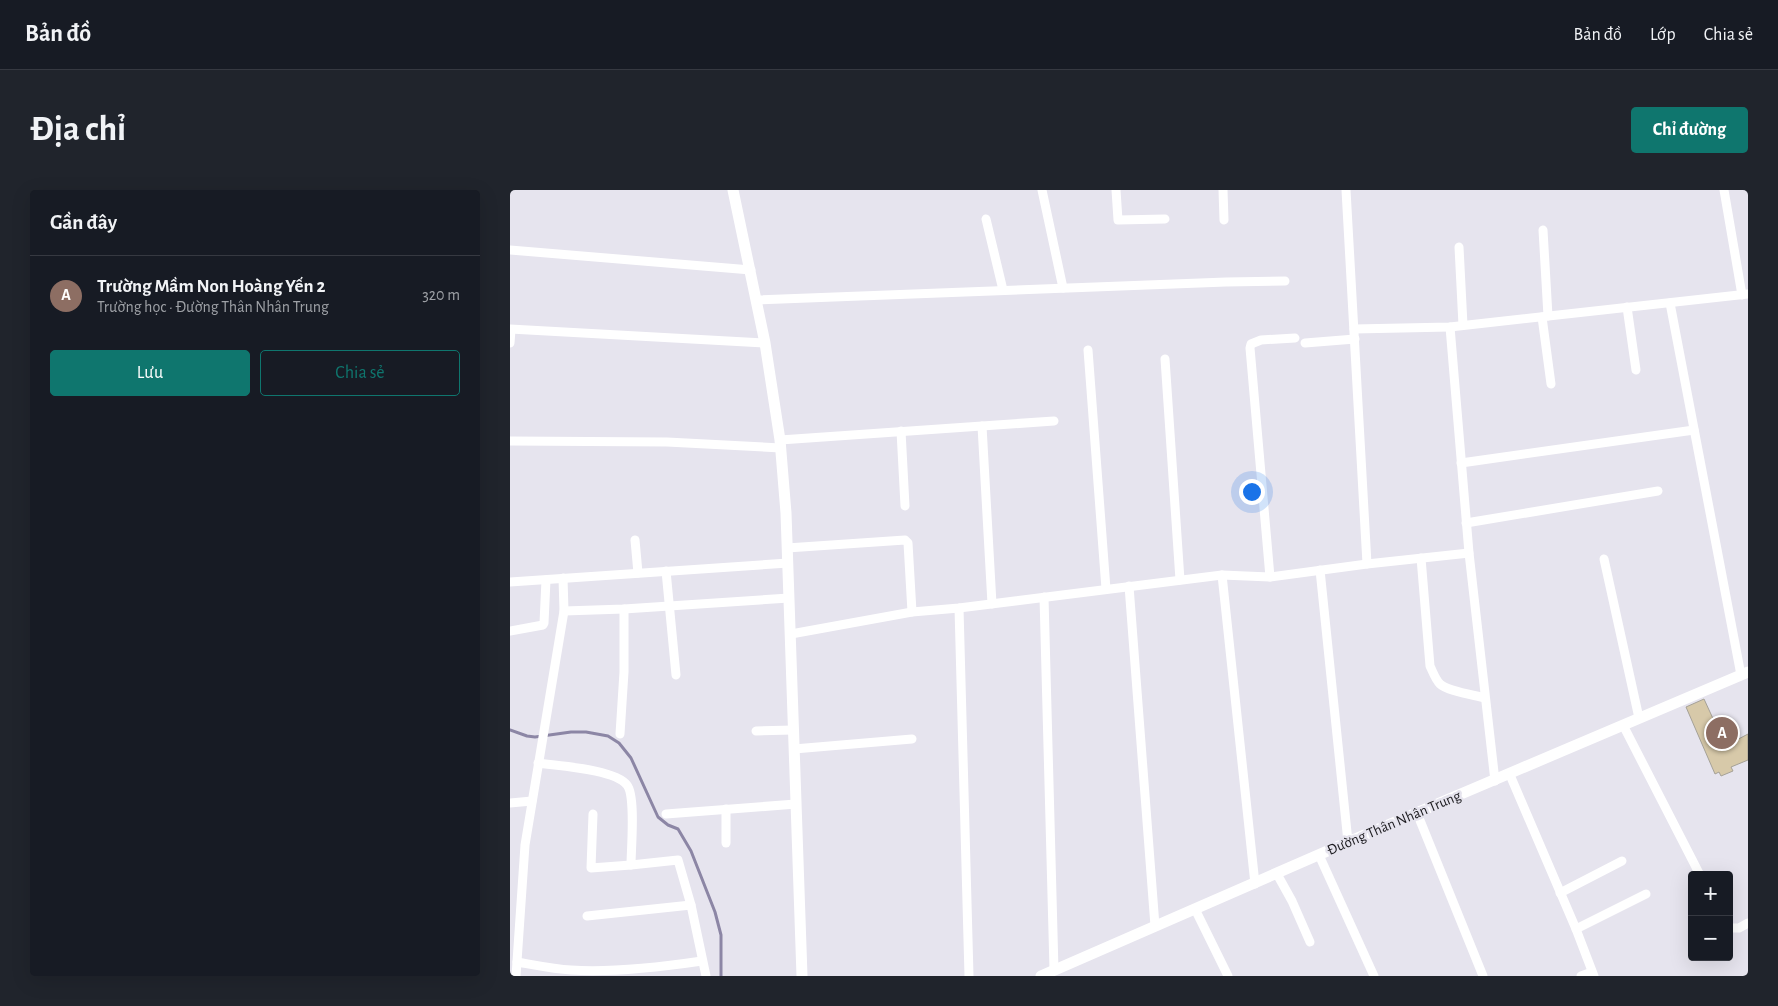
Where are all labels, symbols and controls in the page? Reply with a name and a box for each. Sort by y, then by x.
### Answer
text: Bản đồ [25,22,91,46]
text: Bản đồ [1574,26,1622,44]
text: Lớp [1650,26,1676,44]
text: Chia sẻ [1704,26,1753,44]
button: Chỉ đường [1631,107,1748,153]
text: Địa chỉ [30,112,126,147]
text: Gần đây [50,212,117,233]
text: Trường Mầm Non Hoàng Yến 2 [97,277,325,296]
text: A [61,287,71,303]
text: 320 m [422,287,460,303]
text: Trường học · Đường Thân Nhân Trung [97,299,329,315]
button: Lưu [50,350,250,396]
button: Chia sẻ [260,350,460,396]
your location [1239,479,1265,505]
pin: A [1706,714,1738,752]
street label: Đường Thân Nhân Trung [1325,788,1464,858]
map controls [1688,871,1733,961]
button: + [1688,871,1733,916]
button: − [1688,916,1733,961]

